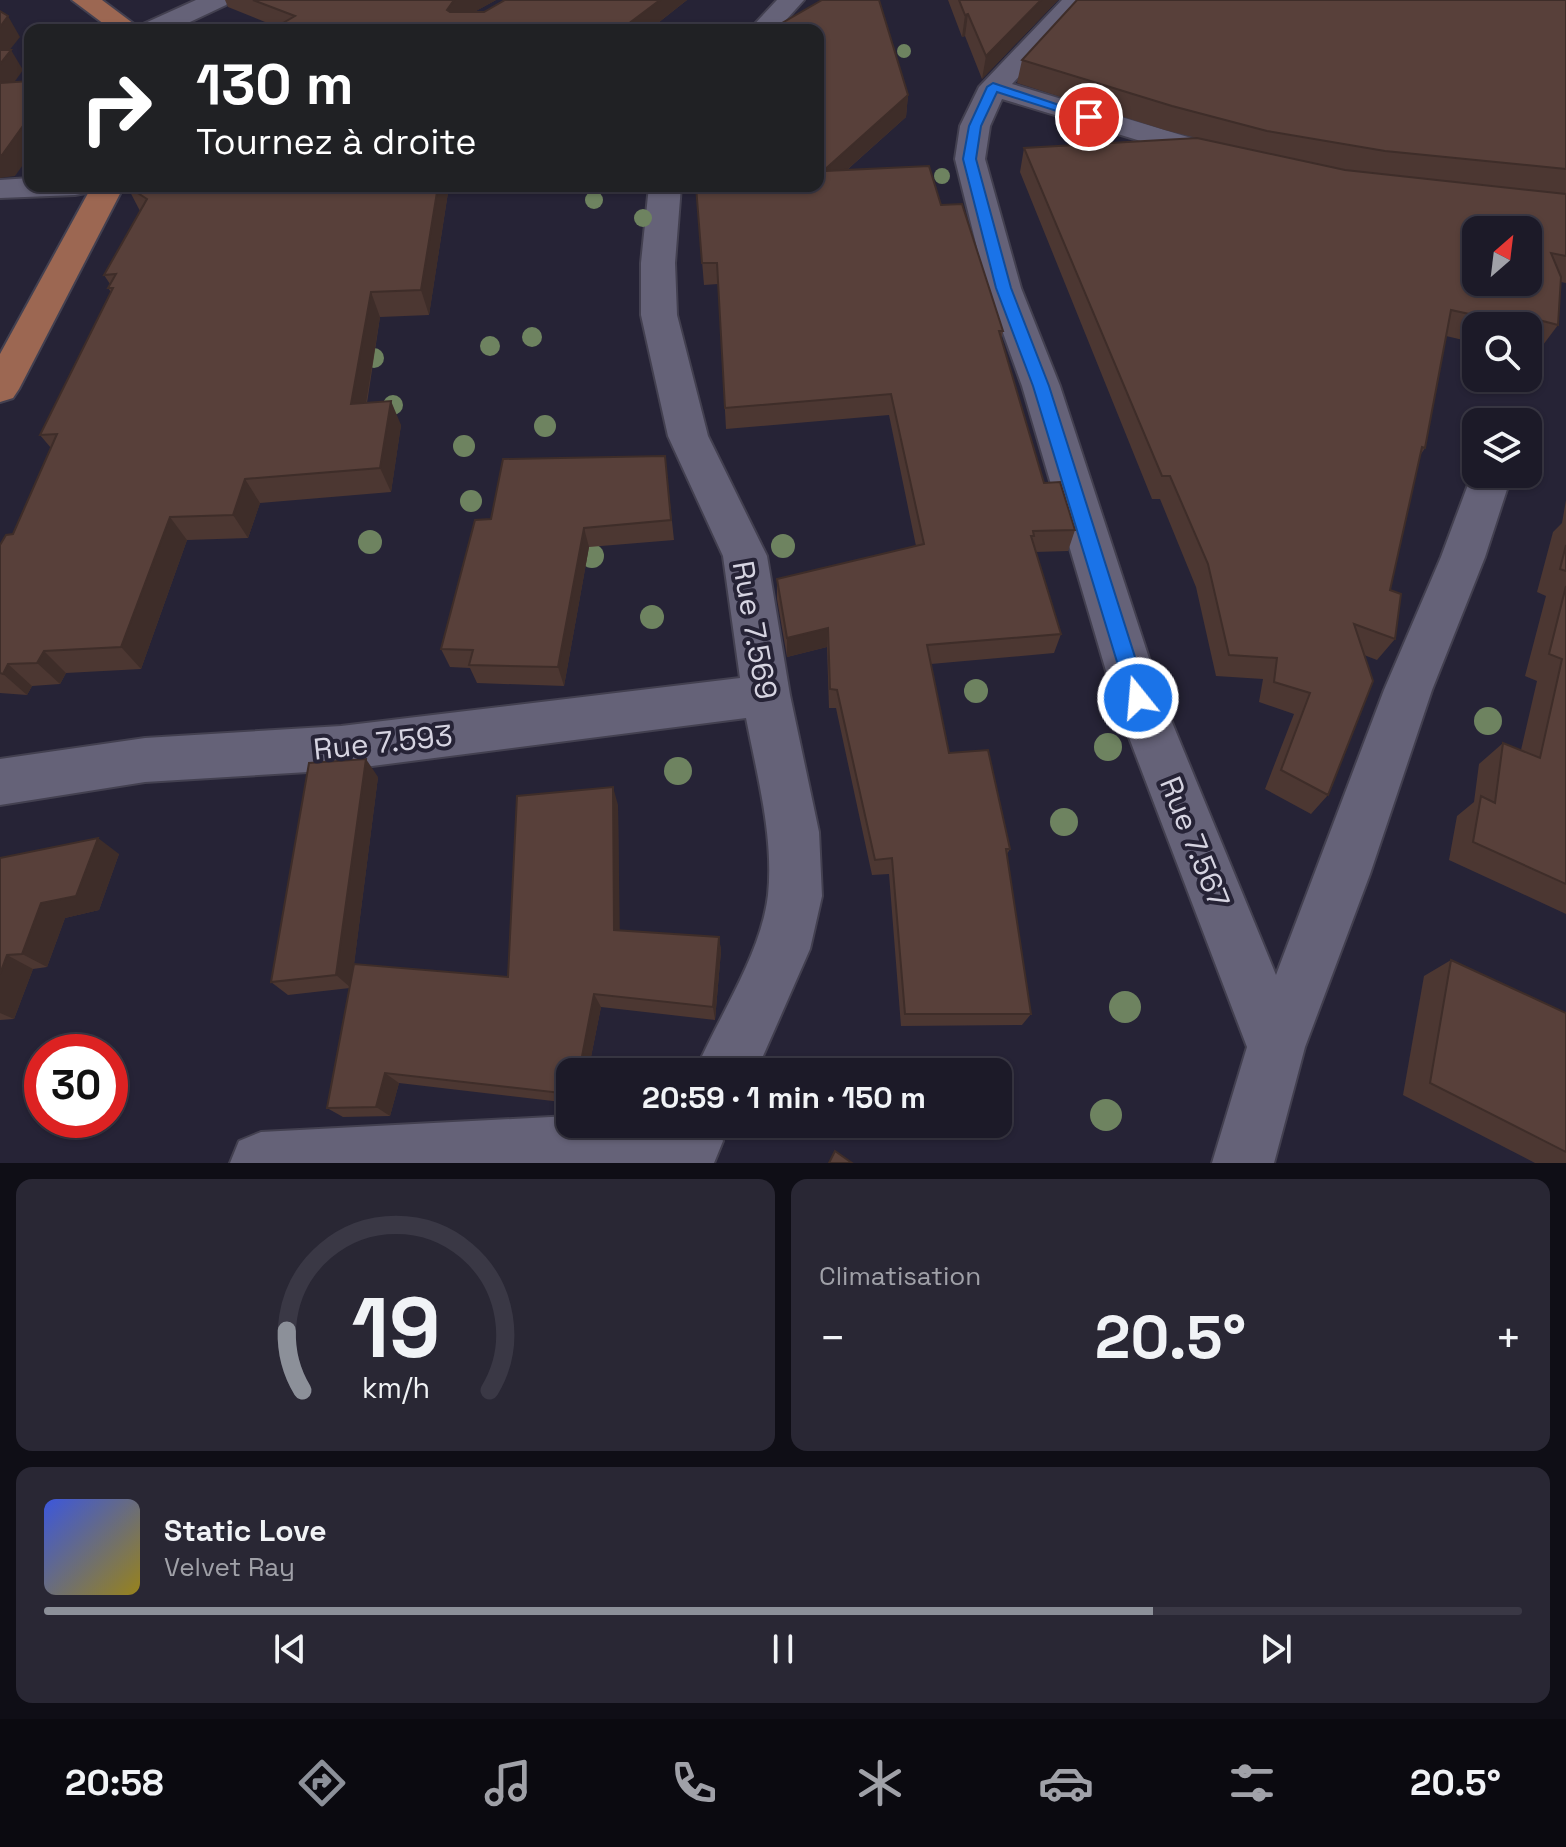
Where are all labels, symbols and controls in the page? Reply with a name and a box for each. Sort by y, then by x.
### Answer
text: 130 m [196,49,354,120]
icon: right [64,56,168,160]
pin [1055,83,1123,151]
icon: arrive [1067,95,1111,139]
text: Tournez à droite [196,119,477,165]
north arrow [1462,216,1542,296]
map controls [1462,216,1542,488]
button: search [1462,312,1542,392]
button: layers [1462,408,1542,488]
street label: Rue 7.569 [724,558,786,702]
position arrow [1096,656,1180,740]
street label: Rue 7.593 [311,715,455,769]
street label: Rue 7.567 [1151,771,1239,913]
speed limit sign: 30 [24,1034,128,1138]
text: 20:59 · 1 min · 150 m [642,1078,926,1117]
text: Climatisation [819,1259,981,1293]
text: 19 [351,1275,440,1381]
text: 20.5° [1095,1299,1246,1376]
text: − [819,1310,846,1366]
text: + [1495,1310,1522,1366]
text: km/h [361,1370,430,1406]
text: Static Love [164,1511,327,1550]
text: Velvet Ray [164,1550,295,1584]
icon: previous [268,1627,312,1671]
icon: pause [761,1627,805,1671]
icon: next [1254,1627,1298,1671]
icon: directions [294,1755,350,1811]
icon: music [480,1755,536,1811]
icon: phone [666,1755,722,1811]
icon: climate [852,1755,908,1811]
icon: car [1038,1755,1094,1811]
icon: filters [1224,1755,1280,1811]
text: 20:58 [65,1760,164,1806]
text: 20.5° [1410,1760,1501,1806]

